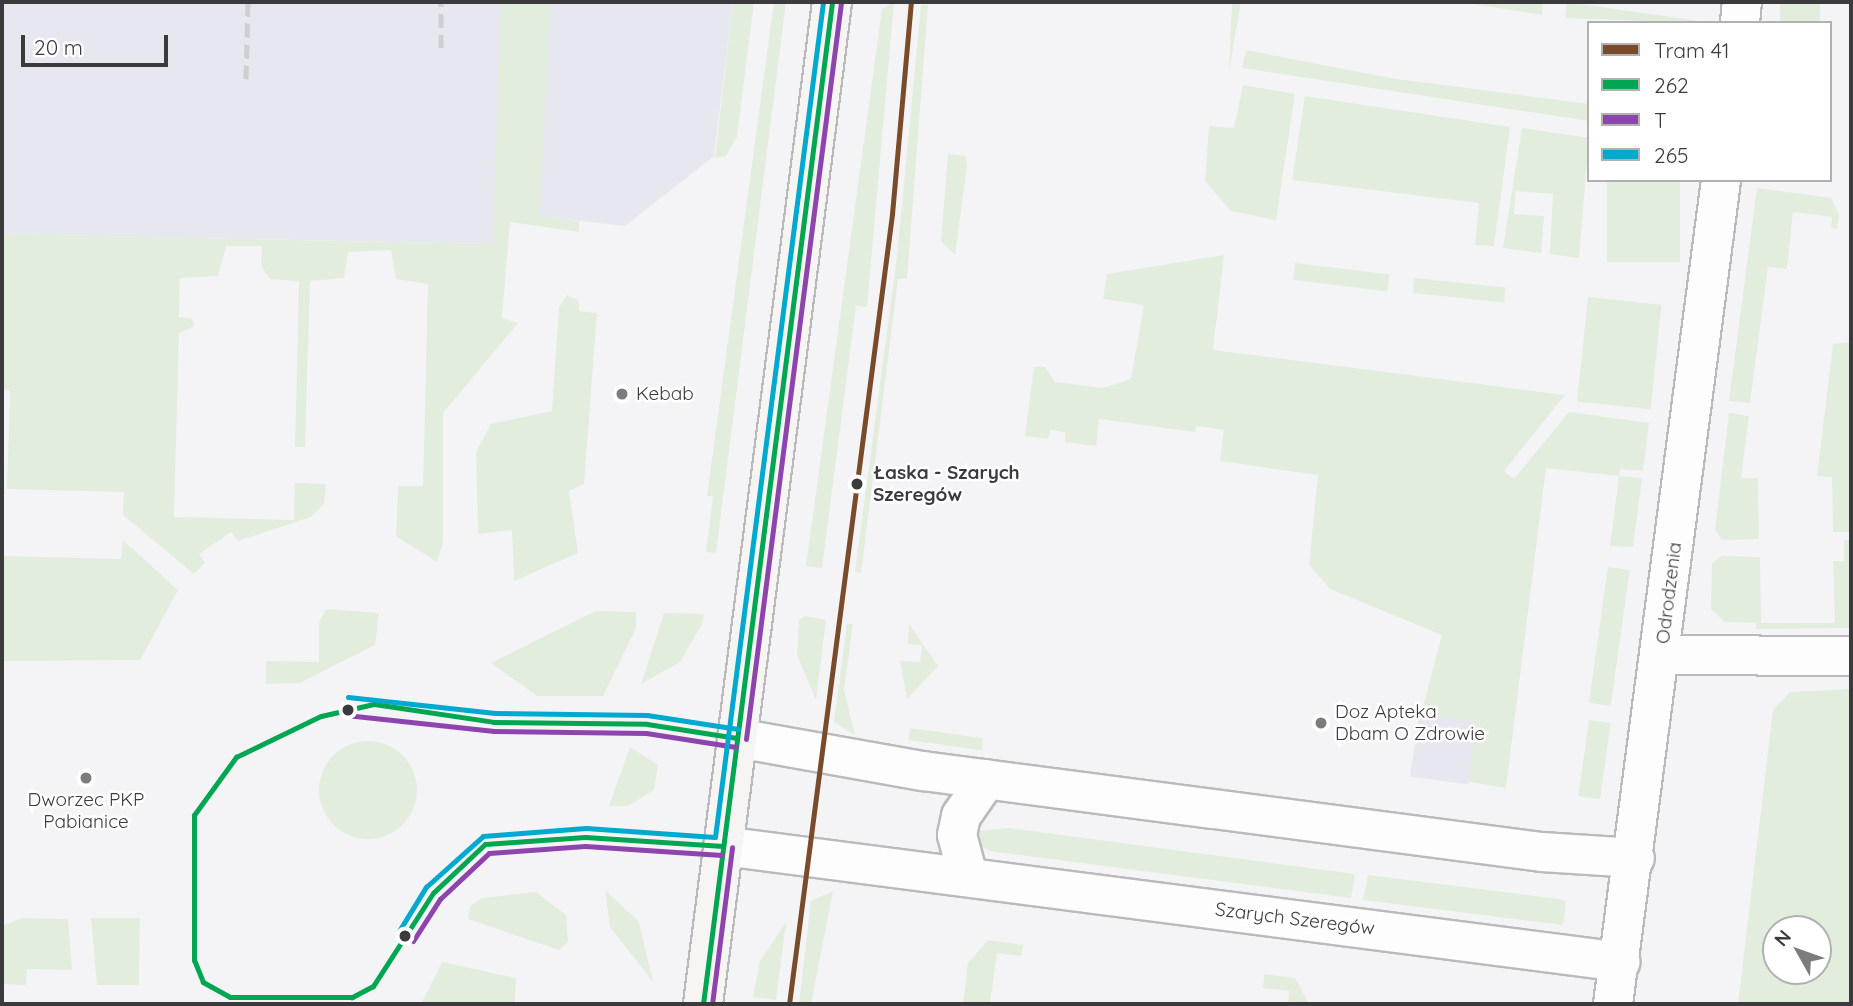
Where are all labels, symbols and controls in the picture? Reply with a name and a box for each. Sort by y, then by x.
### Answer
scale bar [24,21,172,65]
legend [1587,21,1832,182]
text: 20 m [34,34,83,60]
text: Tram 41 [1654,37,1730,63]
text: 262 [1654,72,1689,98]
text: T [1654,107,1667,133]
text: 265 [1654,142,1688,168]
place label: Kebab [636,383,694,405]
marker: Kebab [614,386,630,402]
place label: Łaska - Szarych Szeregów [873,462,1020,506]
marker: Łaska - Szarych Szeregów [847,474,867,494]
street label: Odrodzenia [1651,541,1687,645]
place label: Doz Apteka Dbam O Zdrowie [1335,701,1485,745]
unlabelled marker [341,703,355,717]
marker: Doz Apteka Dbam O Zdrowie [1313,715,1329,731]
marker: Dworzec PKP Pabianice [78,770,94,786]
place label: Dworzec PKP Pabianice [28,789,144,833]
street label: Szarych Szeregów [1214,898,1376,940]
north arrow [1762,915,1832,985]
text: N [1769,925,1796,951]
unlabelled marker [398,929,412,943]

